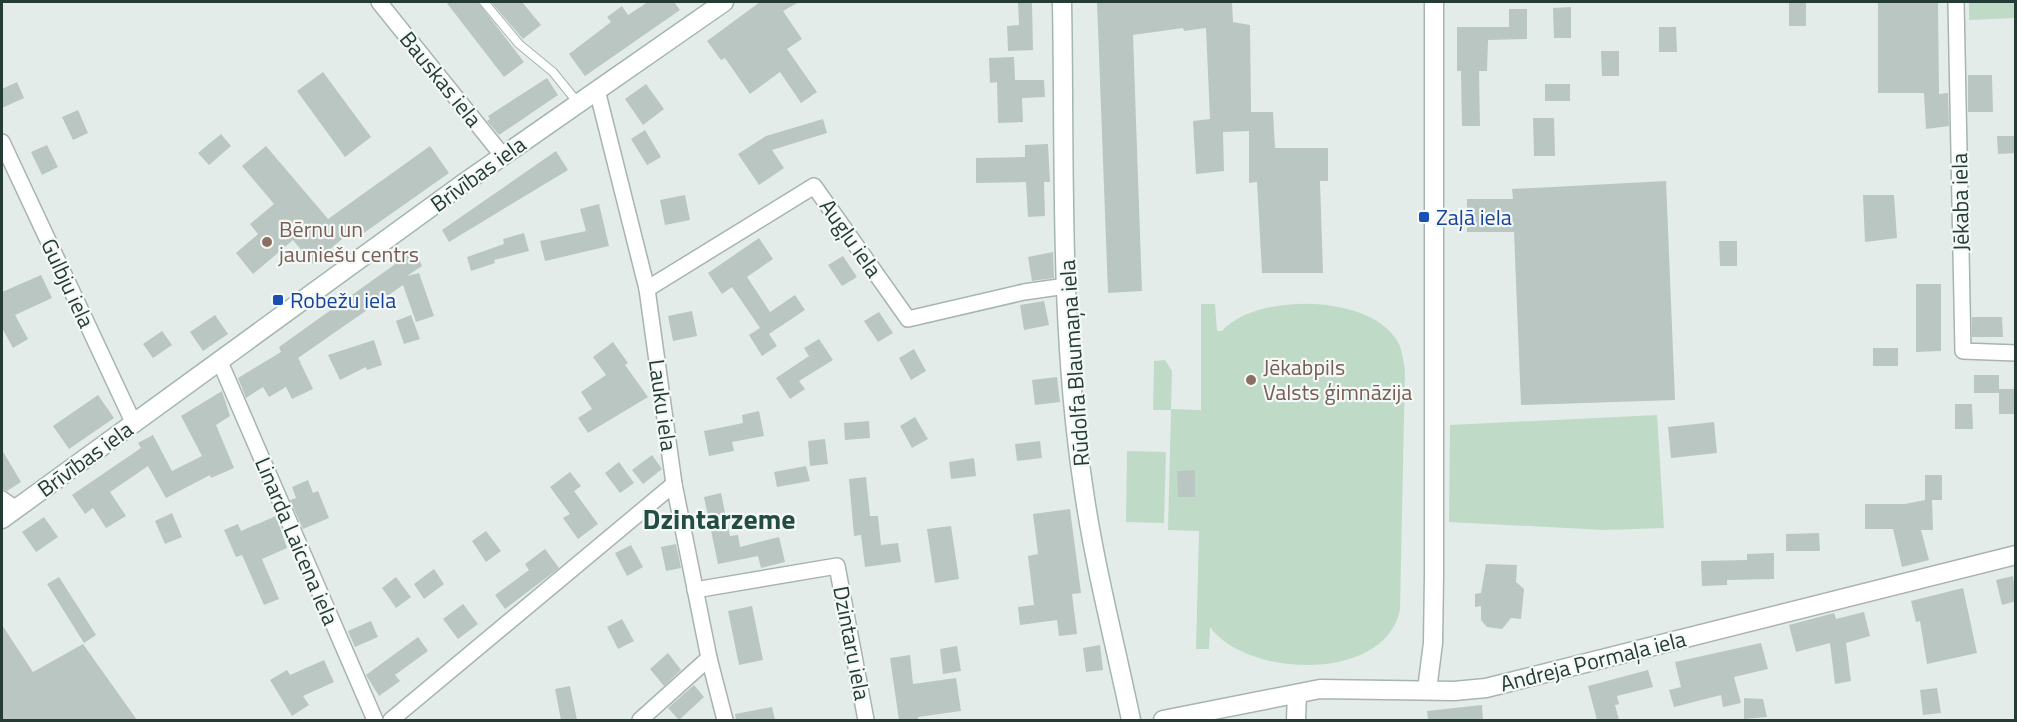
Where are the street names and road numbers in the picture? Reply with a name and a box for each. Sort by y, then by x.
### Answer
street label: Bauskas iela [392,24,490,134]
street label: Brīvības iela [423,128,533,220]
street label: Jēkaba iela [1942,153,1978,251]
street label: Augļu iela [811,191,891,285]
street label: Gulbju iela [32,233,104,333]
street label: Rūdolfa Blaumaņa iela [1050,259,1098,467]
street label: Lauku iela [640,357,686,453]
street label: Brīvības iela [30,413,140,505]
street label: Linarda Laicena iela [246,452,348,630]
street label: Dzintaru iela [824,583,880,703]
street label: Andreja Pormaļa iela [1497,621,1689,701]

